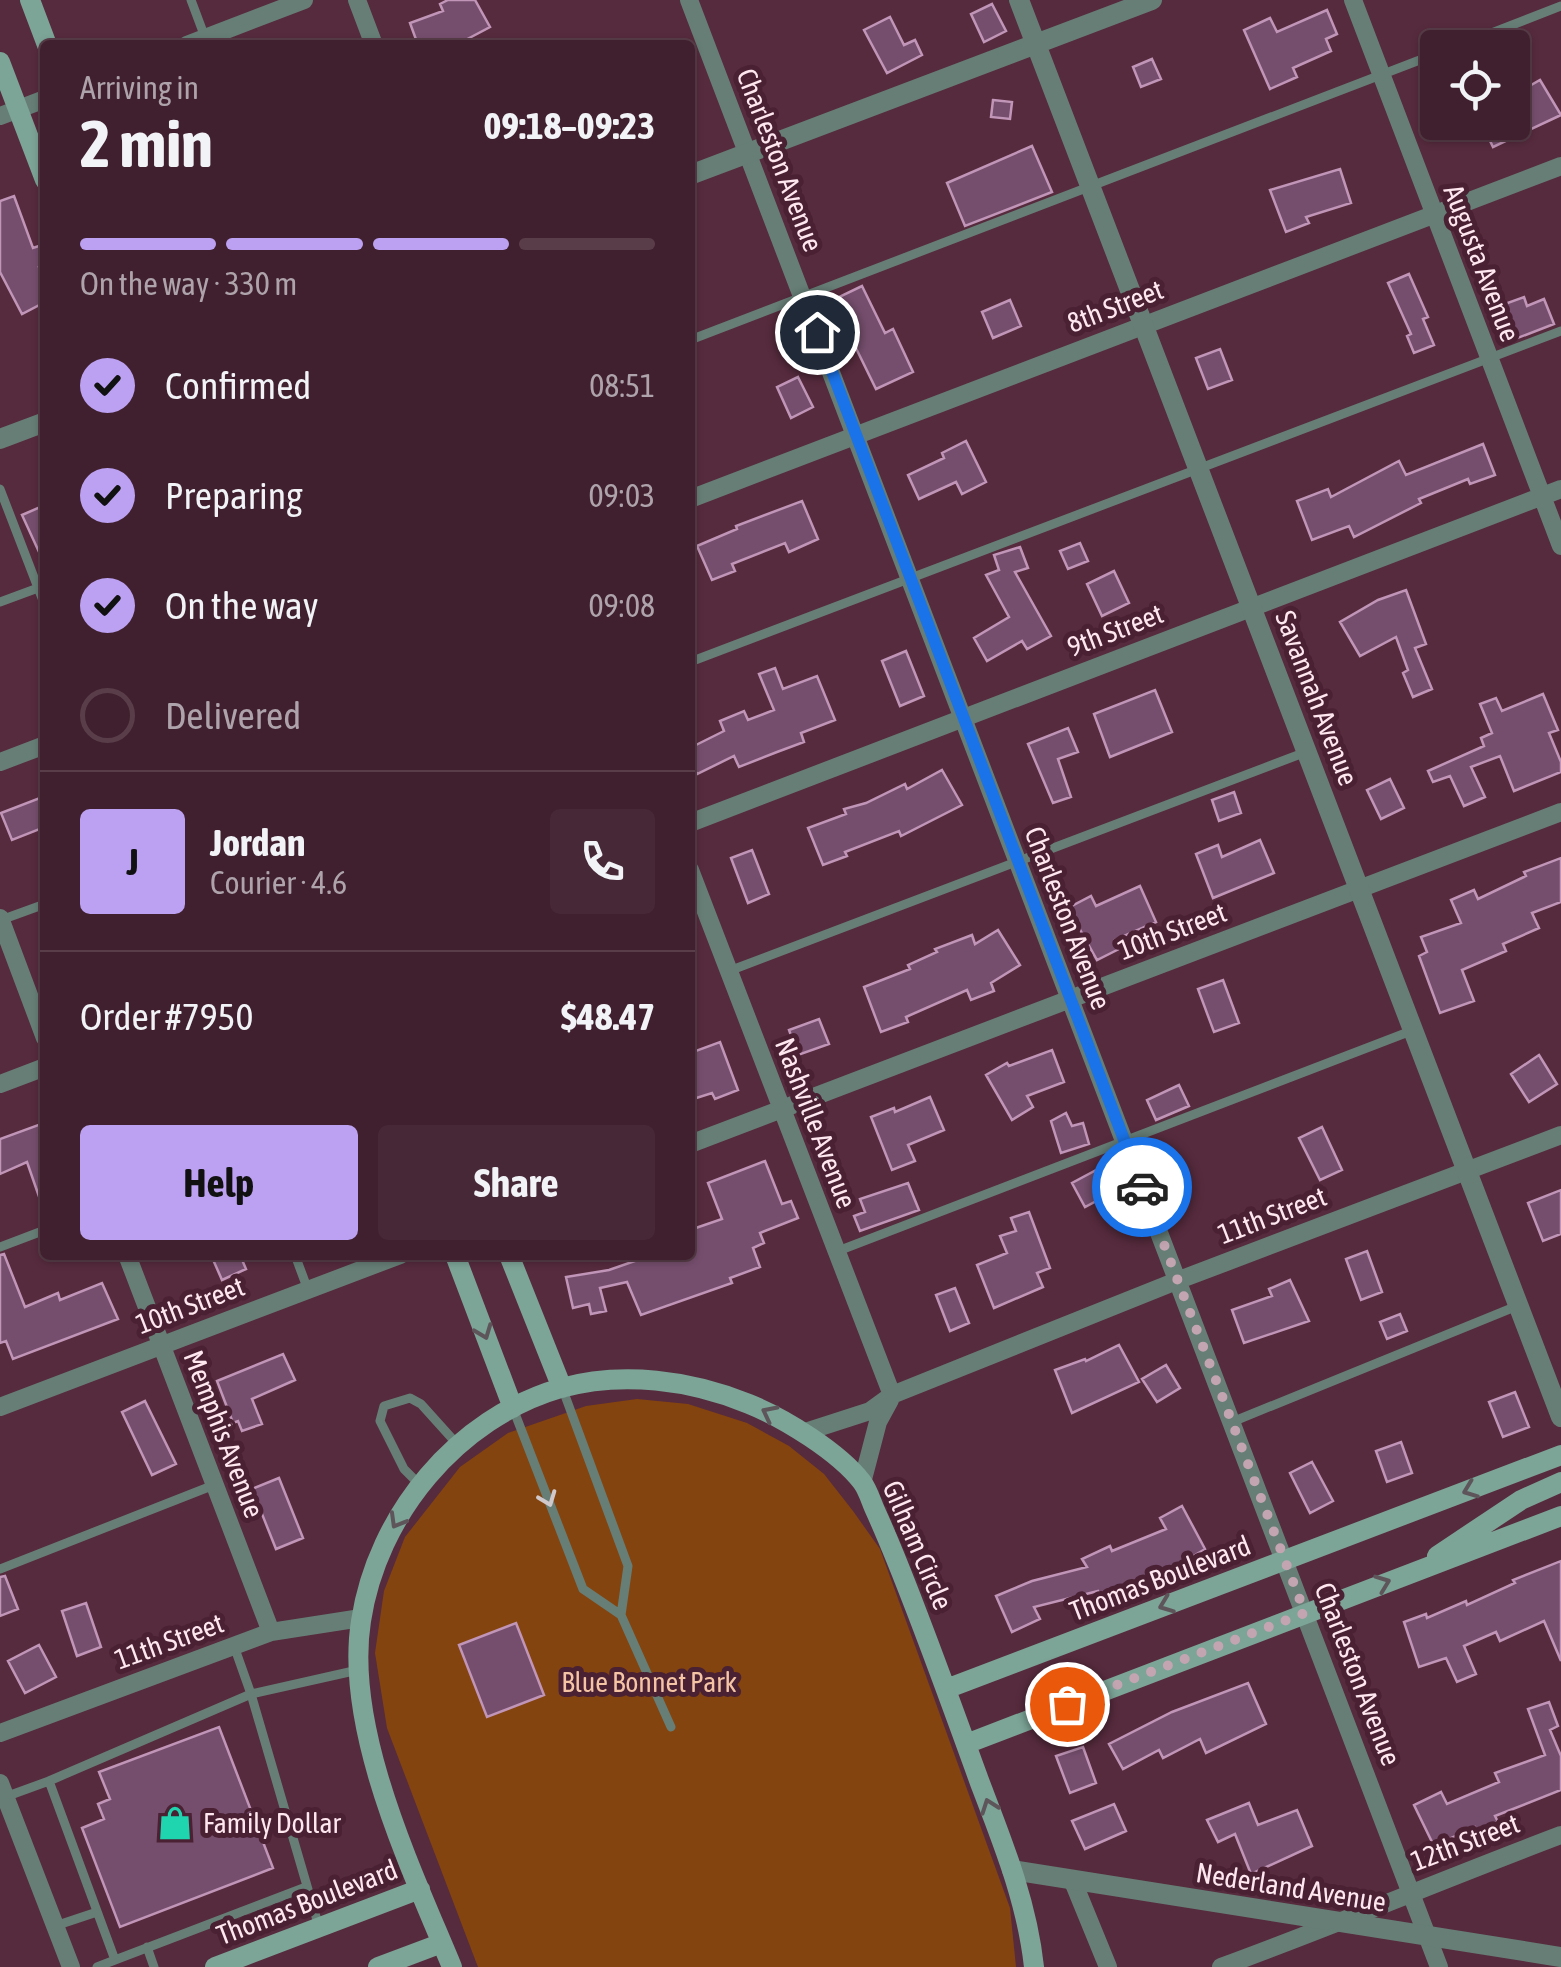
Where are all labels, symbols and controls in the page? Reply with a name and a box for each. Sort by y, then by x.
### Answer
map controls [1420,30,1530,140]
button: locate [1420,30,1530,140]
street label: Charleston Avenue [730,64,830,256]
text: Arriving in [80,69,199,106]
text: 09:18–09:23 [483,104,655,147]
text: 2 min [80,106,213,181]
street label: Augusta Avenue [1437,180,1527,346]
text: On the way · 330 m [80,265,297,302]
street label: 8th Street [1063,273,1167,339]
pin [775,290,860,375]
icon: home [790,305,845,360]
icon: check [80,358,135,413]
text: Confirmed [165,364,311,407]
text: 08:51 [589,367,655,404]
icon: check [80,468,135,523]
text: Preparing [165,474,303,517]
text: 09:03 [589,477,655,514]
icon: check [80,578,135,633]
text: On the way [165,584,318,627]
text: 09:08 [589,587,655,624]
street label: 9th Street [1063,597,1167,663]
street label: Savannah Avenue [1269,606,1365,790]
text: Delivered [165,694,301,737]
button: phone [550,809,655,914]
text: Jordan [210,821,305,864]
street label: Charleston Avenue [1018,822,1118,1014]
text: J [126,840,139,883]
text: Courier · 4.6 [210,864,347,901]
street label: 10th Street [1113,896,1231,966]
text: Order #7950 [80,995,253,1038]
text: $48.47 [561,995,655,1038]
street label: Nashville Avenue [769,1033,863,1213]
button: Help [80,1125,358,1240]
button: Share [378,1125,655,1240]
courier [1092,1137,1192,1237]
icon: car [1115,1160,1170,1215]
street label: 11th Street [1213,1180,1331,1250]
street label: 10th Street [131,1270,249,1340]
one-way arrow [472,1322,493,1339]
street label: Memphis Avenue [177,1346,271,1522]
one-way arrow [761,1405,779,1425]
street label: Gilham Circle [877,1476,959,1614]
one-way arrow [1462,1478,1479,1499]
one-way arrow [537,1489,557,1507]
one-way arrow [390,1510,410,1528]
street label: Thomas Boulevard [1065,1529,1255,1627]
one-way arrow [1374,1575,1391,1595]
street label: Charleston Avenue [1308,1578,1408,1770]
one-way arrow [1158,1593,1176,1613]
street label: 11th Street [110,1607,228,1675]
pin [1025,1662,1110,1747]
park label: Blue Bonnet Park [561,1666,737,1698]
icon: bag [1040,1677,1095,1732]
one-way arrow [980,1799,1001,1816]
shop icon: Family Dollar [156,1804,194,1842]
place label: Family Dollar [203,1807,342,1839]
street label: 12th Street [1406,1807,1524,1877]
street label: Thomas Boulevard [212,1853,402,1951]
street label: Nederland Avenue [1194,1856,1388,1918]

